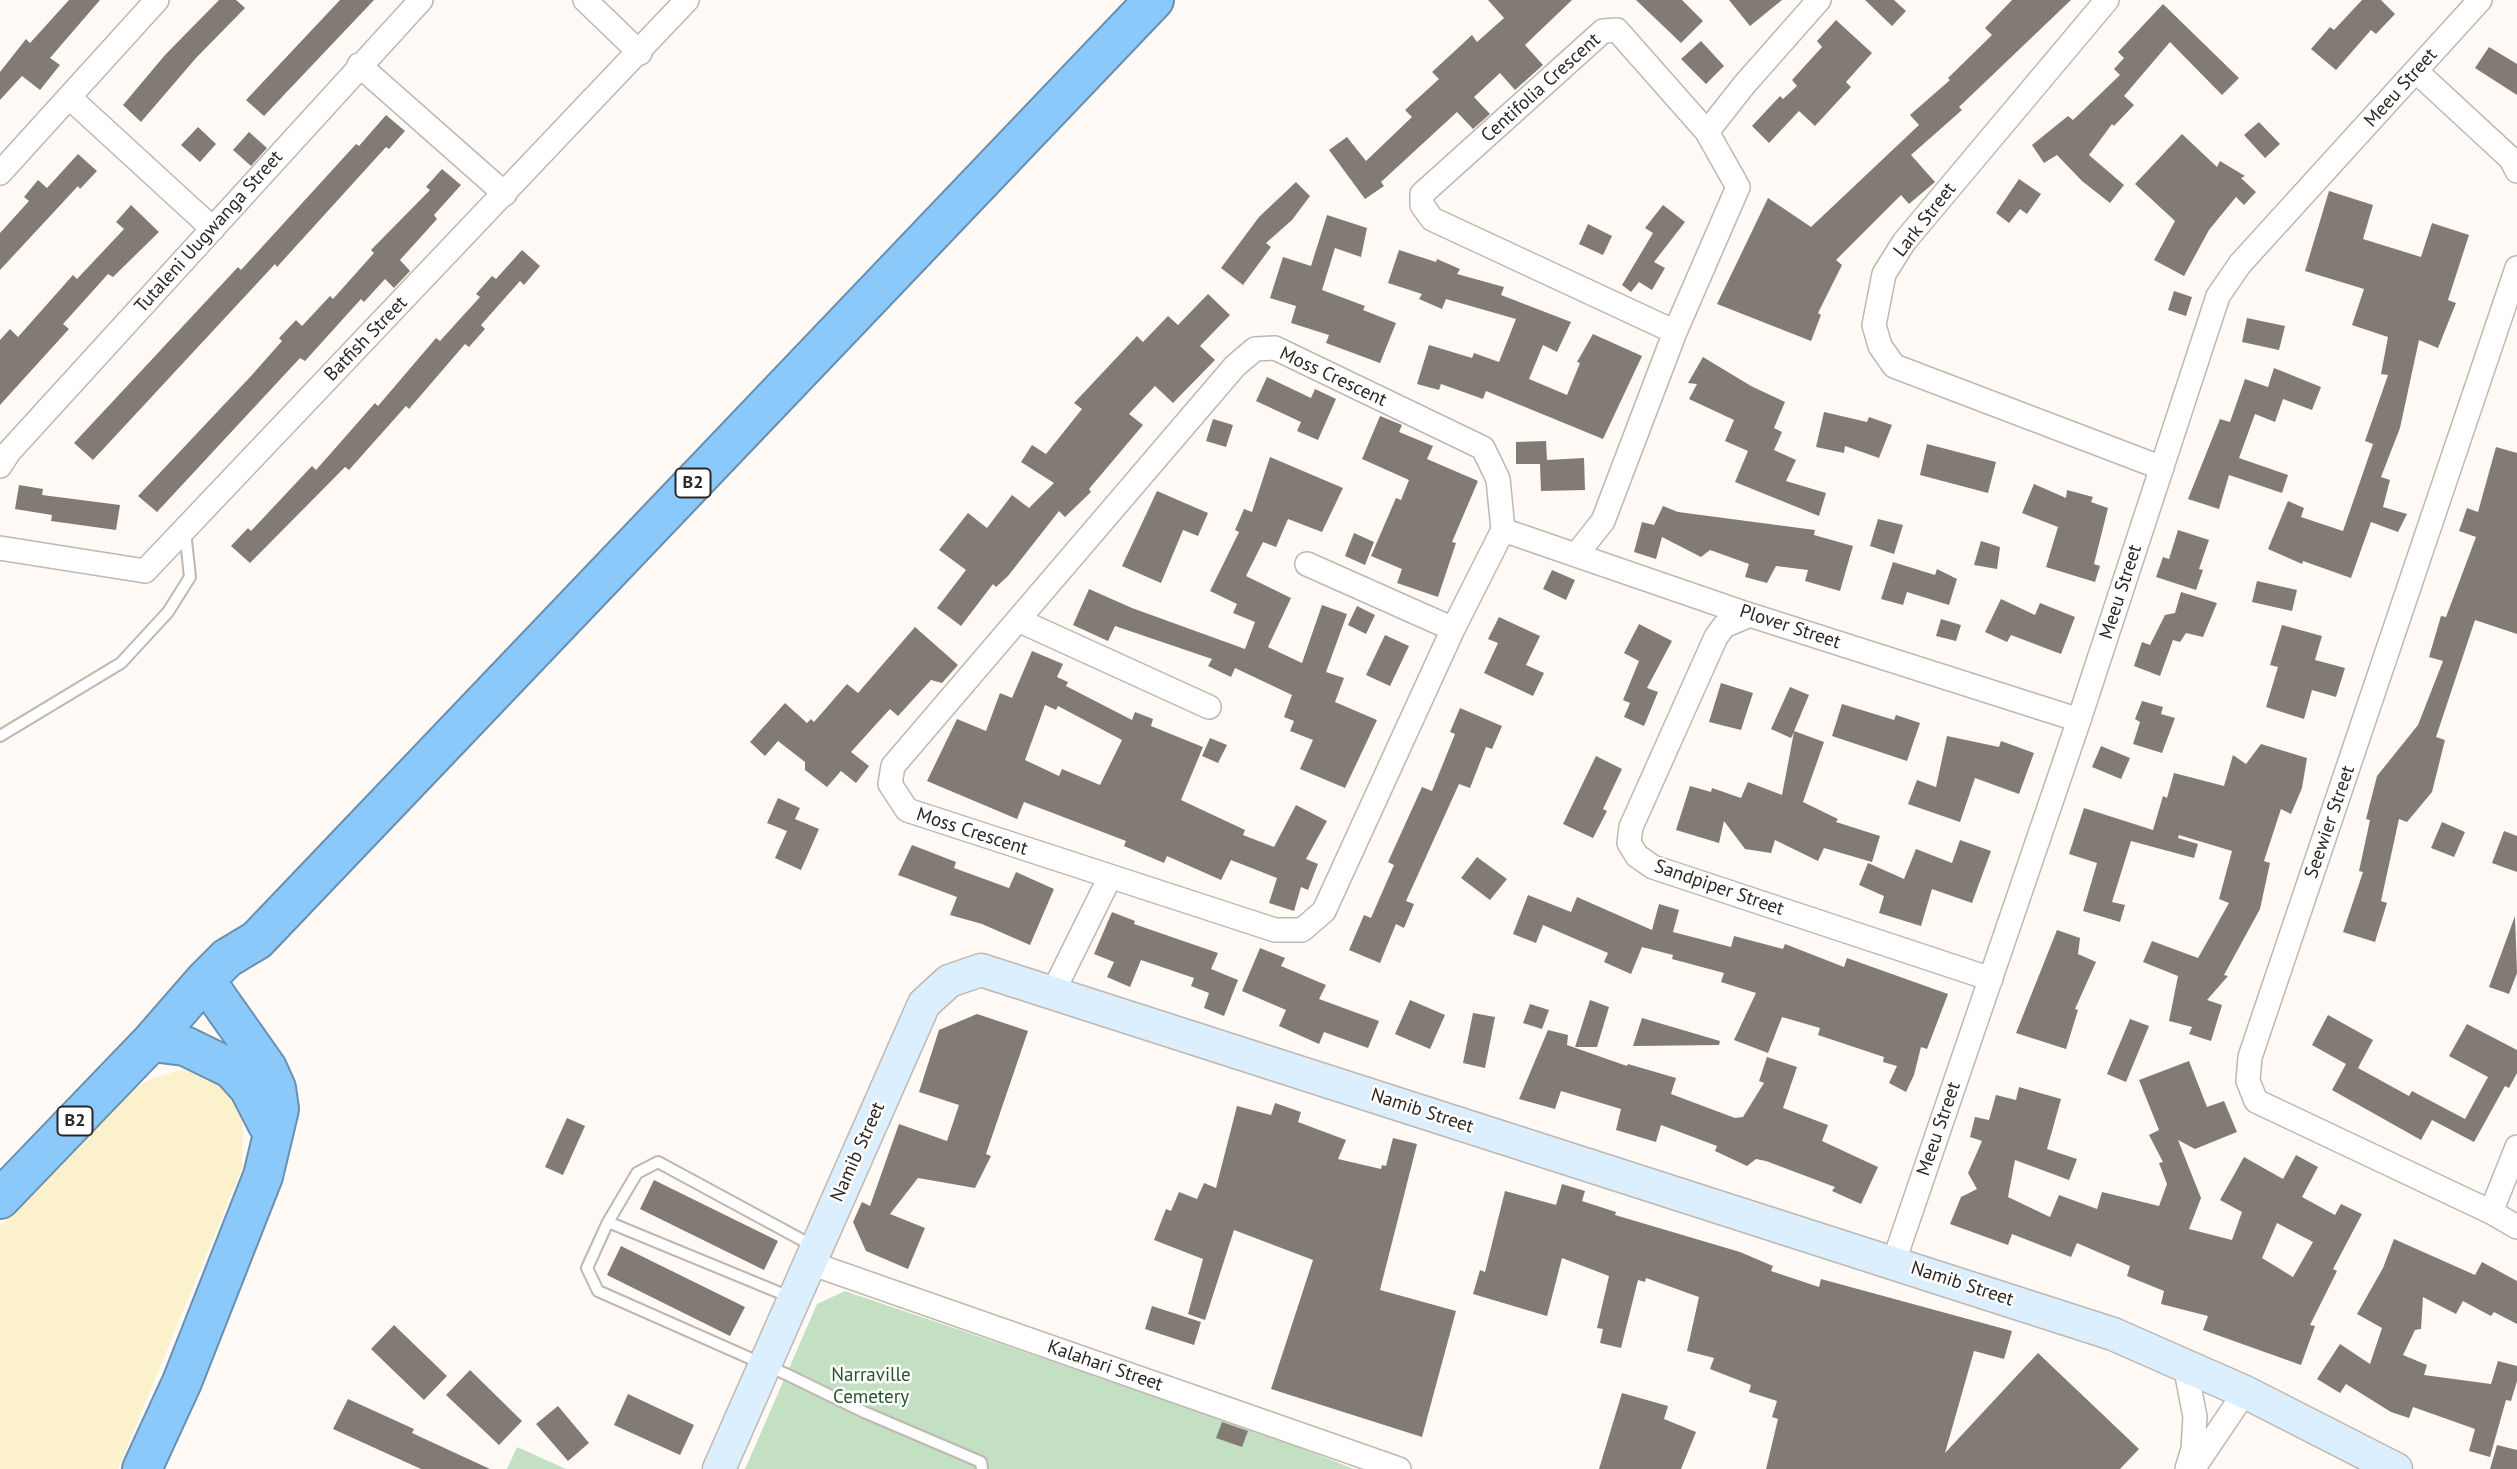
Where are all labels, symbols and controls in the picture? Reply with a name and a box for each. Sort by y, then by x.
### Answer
street label: Centifolia Crescent [1477,29,1605,147]
street label: Meeu Street [2360,44,2442,132]
street label: Tutaleni Uugwanga Street [130,146,288,318]
street label: Lark Street [1889,178,1961,262]
street label: Batfish Street [320,292,412,386]
street label: Moss Crescent [1276,342,1390,412]
road number: B2 [676,468,710,498]
street label: Meeu Street [2095,542,2147,642]
street label: Plover Street [1737,600,1843,654]
street label: Seewier Street [2300,763,2360,881]
street label: Moss Crescent [914,803,1030,861]
street label: Sandpiper Street [1651,855,1787,921]
street label: Meeu Street [1912,1079,1966,1179]
street label: Namib Street [1368,1084,1476,1138]
street label: Namib Street [826,1099,890,1205]
road number: B2 [57,1106,92,1136]
street label: Namib Street [1908,1257,2016,1311]
street label: Kalahari Street [1044,1336,1166,1396]
park label: Narraville Cemetery [831,1365,911,1409]

